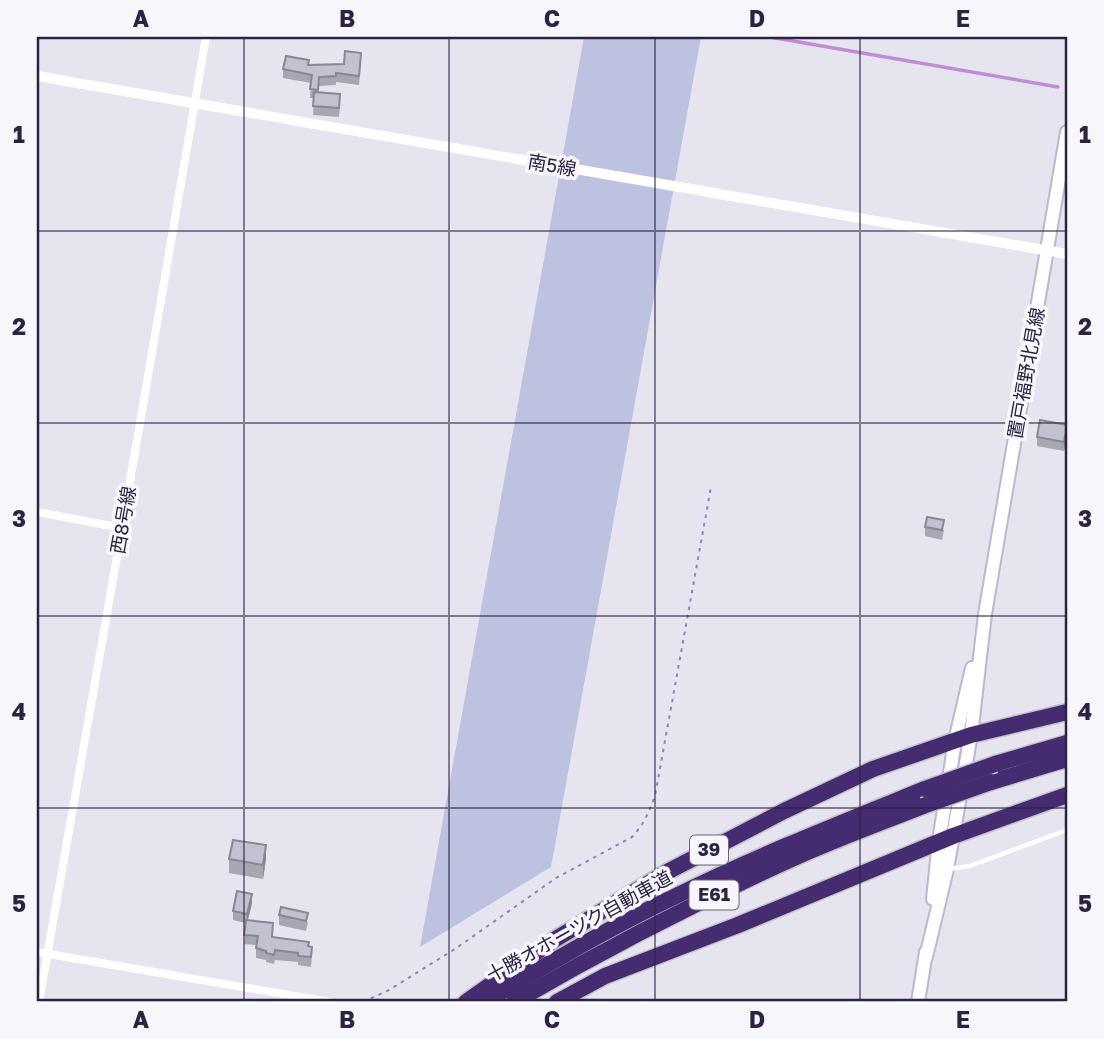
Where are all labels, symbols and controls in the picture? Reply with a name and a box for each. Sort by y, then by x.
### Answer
text: A [133,4,150,32]
text: B [339,4,355,32]
text: C [544,4,560,32]
text: D [749,4,765,32]
text: E [956,4,970,32]
text: 1 [13,120,25,148]
text: 1 [1079,120,1091,148]
street label: 南5線 [526,149,578,180]
street label: 置戸福野北見線 [1003,305,1048,440]
text: 2 [12,312,26,340]
text: 2 [1078,312,1092,340]
street label: 西8号線 [105,484,140,556]
text: 3 [12,504,26,532]
text: 3 [1078,504,1092,532]
text: 4 [12,697,26,725]
text: 4 [1078,697,1092,725]
road number: 39 [690,836,728,864]
street label: 十勝オホーツク自動車道 [482,865,676,986]
road number: E61 [690,880,738,910]
text: 5 [12,889,26,917]
text: 5 [1078,889,1092,917]
text: A [133,1005,150,1033]
text: B [339,1005,355,1033]
text: C [544,1005,560,1033]
text: D [749,1005,765,1033]
text: E [956,1005,970,1033]

